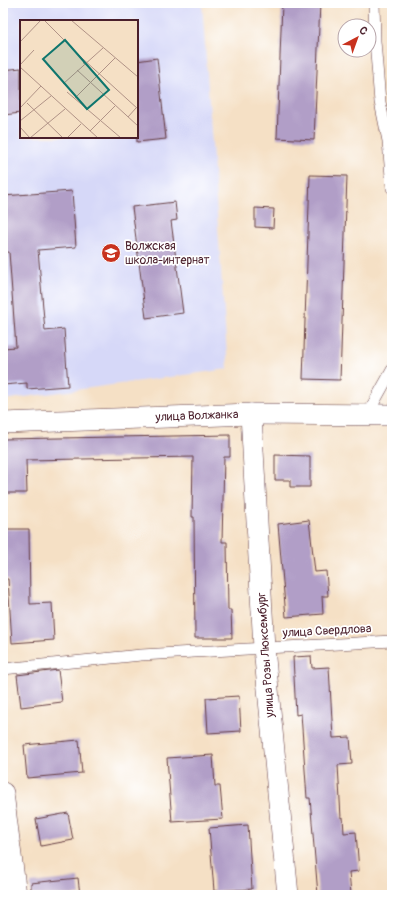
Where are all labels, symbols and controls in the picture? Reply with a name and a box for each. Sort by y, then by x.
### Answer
north arrow [337,18,377,58]
inset map [20,20,138,138]
text: С [356,24,370,38]
place label: Волжская школа-интернат [125,239,210,268]
school or university icon: Волжская школа-интернат [100,242,122,264]
street label: улица Волжанка [154,407,239,425]
street label: улица Розы Люксембург [254,592,278,719]
street label: улица Свердлова [281,621,372,641]

